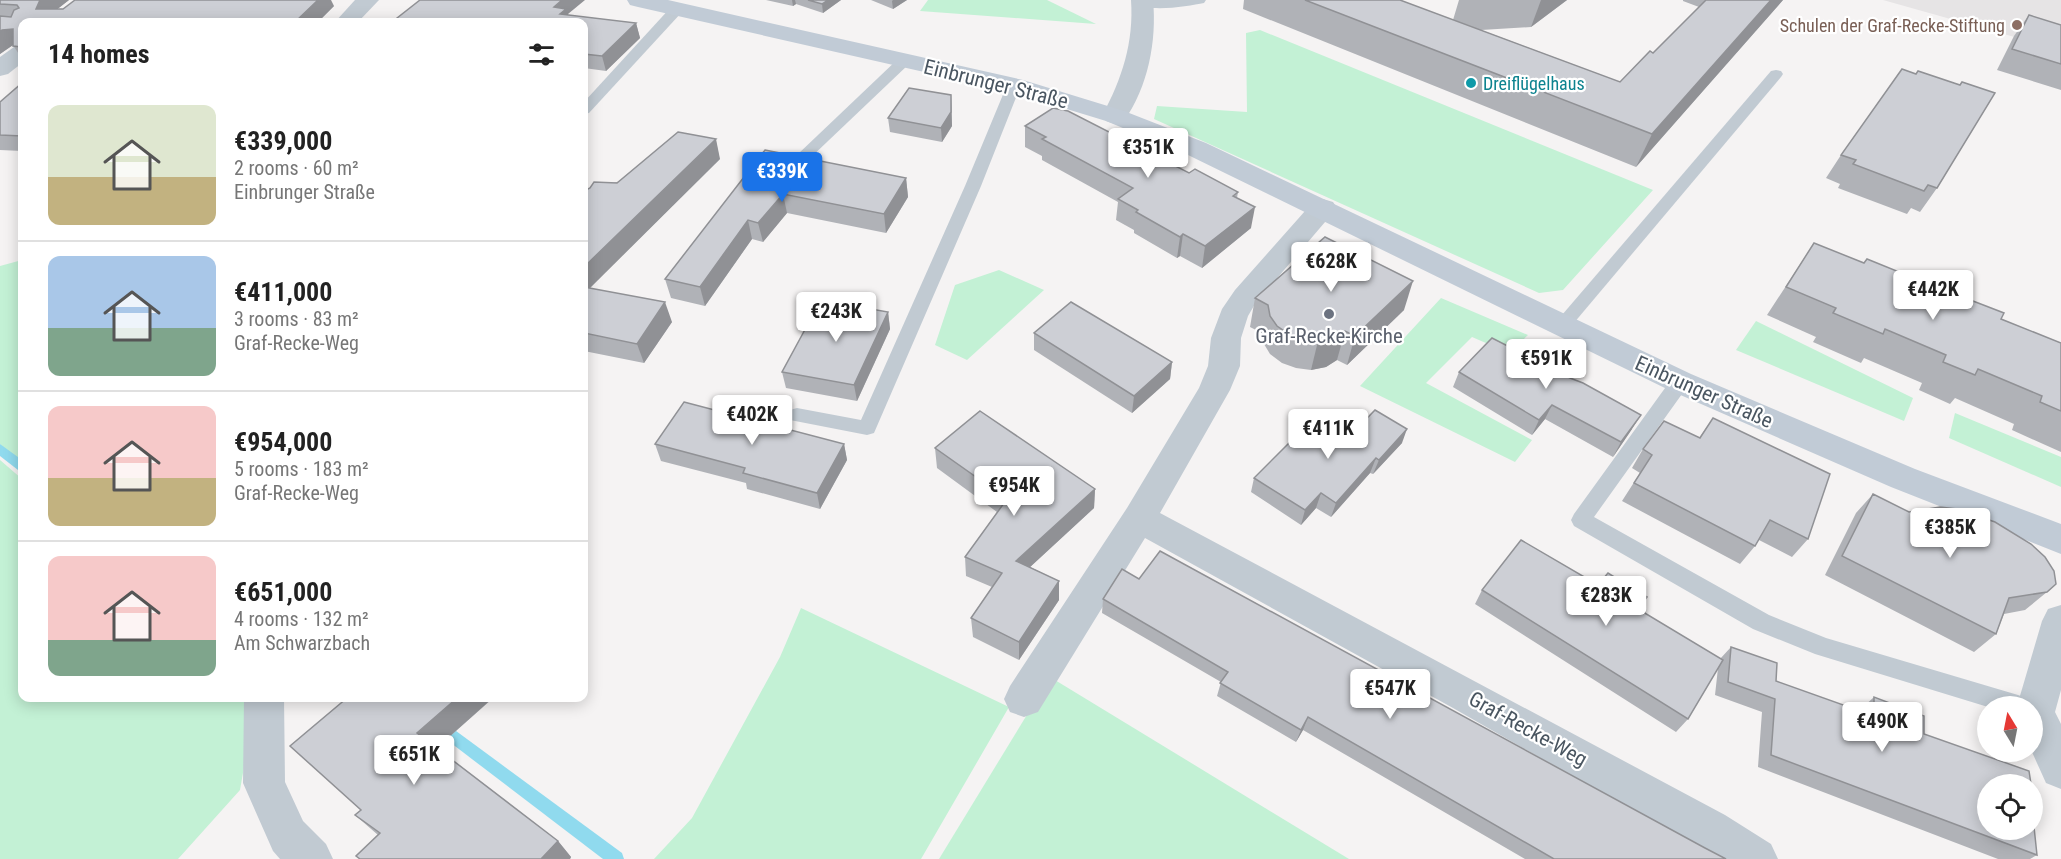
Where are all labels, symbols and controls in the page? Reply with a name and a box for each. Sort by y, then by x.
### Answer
place label: Schulen der Graf-Recke-Stiftung [1780,15,2005,36]
marker: Schulen der Graf-Recke-Stiftung [2010,18,2024,32]
icon: filters [525,38,558,71]
text: 14 homes [48,39,150,69]
street label: Einbrunger Straße [921,54,1071,114]
place label: Dreiflügelhaus [1483,73,1585,94]
marker: Dreiflügelhaus [1464,76,1478,90]
text: €339,000 [234,126,332,156]
pin: €351K [1106,128,1190,179]
icon: home [96,129,168,201]
text: €351K [1122,135,1174,159]
pin: €339K [740,152,824,203]
text: 2 rooms · 60 m² [234,156,359,180]
text: €339K [756,159,808,183]
text: Einbrunger Straße [234,180,375,204]
pin: €628K [1289,242,1373,293]
text: €628K [1305,249,1357,273]
pin: €442K [1891,270,1975,321]
text: €411,000 [234,277,332,307]
text: €442K [1907,277,1959,301]
icon: home [96,280,168,352]
pin: €243K [794,292,878,343]
text: €243K [810,299,862,323]
text: 3 rooms · 83 m² [234,307,359,331]
marker: Graf-Recke-Kirche [1322,307,1336,321]
place label: Graf-Recke-Kirche [1255,324,1403,348]
text: Graf-Recke-Weg [234,331,359,355]
pin: €591K [1504,339,1588,390]
text: €591K [1520,346,1572,370]
street label: Einbrunger Straße [1632,351,1777,433]
pin: €402K [710,395,794,446]
text: €402K [726,402,778,426]
pin: €411K [1286,409,1370,460]
text: €411K [1302,416,1354,440]
text: €954,000 [234,427,332,457]
icon: home [96,430,168,502]
text: 5 rooms · 183 m² [234,457,369,481]
pin: €954K [972,466,1056,517]
text: €954K [988,473,1040,497]
text: Graf-Recke-Weg [234,481,359,505]
pin: €385K [1908,508,1992,559]
text: €385K [1924,515,1976,539]
pin: €283K [1564,576,1648,627]
text: €651,000 [234,577,332,607]
icon: home [96,580,168,652]
text: €283K [1580,583,1632,607]
text: 4 rooms · 132 m² [234,607,369,631]
text: Am Schwarzbach [234,631,370,655]
pin: €547K [1348,669,1432,720]
text: €547K [1364,676,1416,700]
street label: Graf-Recke-Weg [1465,687,1591,771]
north arrow [1977,696,2043,762]
map controls [1977,696,2043,840]
pin: €490K [1840,702,1924,753]
text: €490K [1856,709,1908,733]
pin: €651K [372,735,456,786]
text: €651K [388,742,440,766]
button: locate [1977,774,2043,840]

